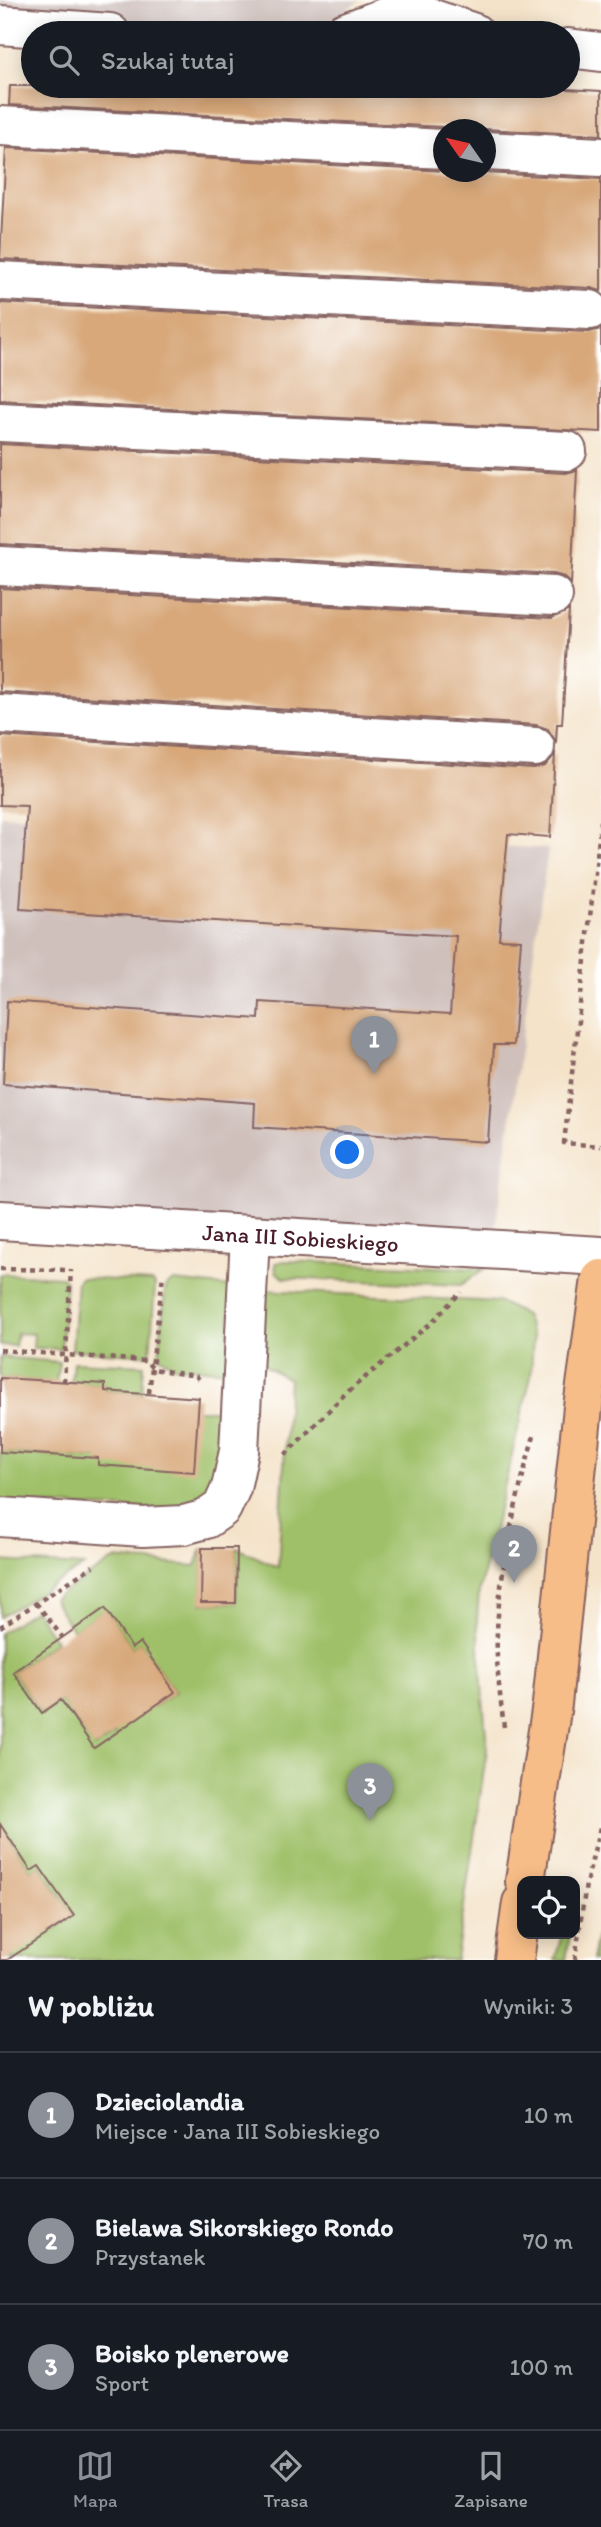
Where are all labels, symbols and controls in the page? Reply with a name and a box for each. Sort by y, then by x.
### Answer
search box [21,21,580,98]
icon: search [45,41,83,79]
text: Szukaj tutaj [101,44,234,76]
north arrow [433,119,496,182]
pin: 1 [351,1016,397,1074]
your location [330,1135,364,1169]
street label: Jana III Sobieskiego [201,1218,400,1258]
pin: 2 [491,1525,537,1583]
pin: 3 [347,1763,393,1821]
map controls [517,1876,580,1939]
button: locate [517,1876,580,1939]
text: W pobliżu [28,1987,154,2024]
text: Wyniki: 3 [483,1992,573,2020]
text: Dzieciolandia [95,2085,244,2117]
text: 1 [46,2101,56,2129]
text: 10 m [524,2101,573,2129]
text: Miejsce · Jana III Sobieskiego [95,2117,380,2145]
text: Bielawa Sikorskiego Rondo [95,2211,393,2243]
text: 2 [45,2227,57,2255]
text: 70 m [523,2227,573,2255]
text: Przystanek [95,2243,205,2271]
text: Boisko plenerowe [95,2337,289,2369]
text: 3 [45,2353,57,2381]
text: 100 m [509,2353,573,2381]
text: Sport [95,2369,149,2397]
tab: Mapa [73,2447,117,2512]
tab: Trasa [263,2447,308,2512]
tab: Zapisane [454,2447,528,2512]

